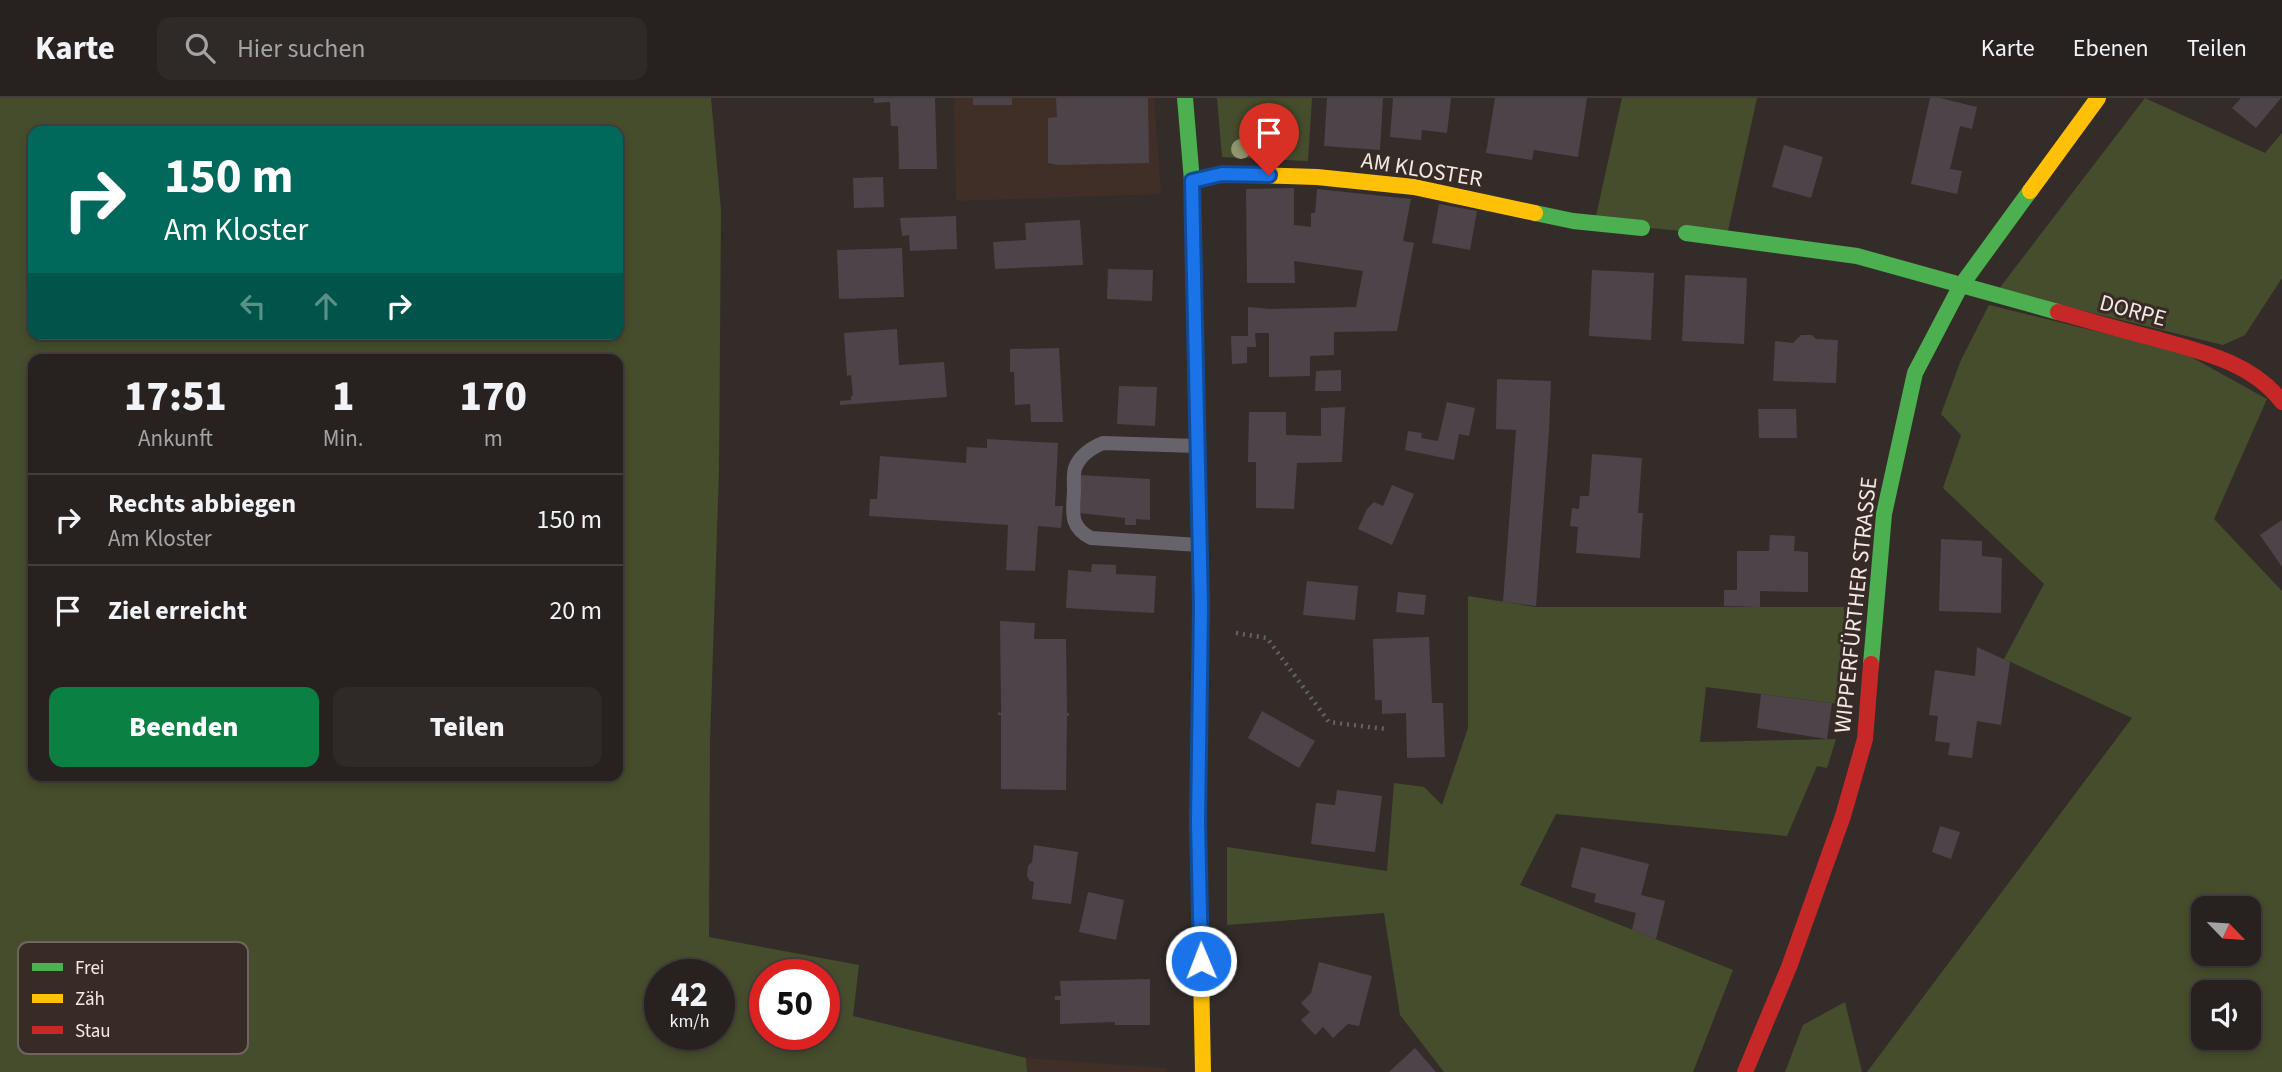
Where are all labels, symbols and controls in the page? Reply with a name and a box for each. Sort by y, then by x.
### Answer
search box [157,17,647,80]
text: Karte [35,25,115,72]
icon: search [181,29,219,67]
text: Hier suchen [237,30,366,67]
text: Karte [1981,31,2035,66]
text: Ebenen [2073,31,2149,66]
text: Teilen [2187,31,2247,66]
pin [1239,103,1299,175]
icon: arrive [1250,114,1288,152]
text: 150 m [164,142,293,212]
street label: AM KLOSTER [1359,144,1485,195]
icon: right [49,154,140,245]
text: Am Kloster [164,207,308,253]
street label: DORPE [2096,286,2170,335]
icon: left [234,287,272,325]
icon: ahead [307,287,345,325]
icon: right [380,287,418,325]
text: 17:51 [124,367,227,427]
text: 1 [332,367,354,427]
text: 170 [460,367,527,427]
text: Ankunft [138,422,213,455]
text: Min. [323,422,364,455]
text: m [484,422,503,455]
street label: WIPPERFÜRTHER STRASSE [1826,475,1885,735]
text: Rechts abbiegen [108,485,296,522]
icon: right [49,501,87,539]
text: 150 m [536,501,602,538]
text: Am Kloster [108,522,212,555]
icon: arrive [49,592,87,630]
text: Ziel erreicht [108,592,247,629]
text: 20 m [549,592,602,629]
button: Beenden [49,687,319,767]
button: Teilen [333,687,602,767]
north arrow [2191,896,2261,966]
map controls [2191,896,2261,1050]
position arrow [1164,924,1238,998]
legend [18,942,248,1054]
text: Frei [75,955,105,982]
speed limit sign: 50 [749,959,840,1050]
text: 42 [671,970,708,1020]
button: sound [2191,980,2261,1050]
text: Zäh [75,986,105,1013]
text: km/h [670,1009,709,1034]
text: Stau [75,1018,111,1045]

